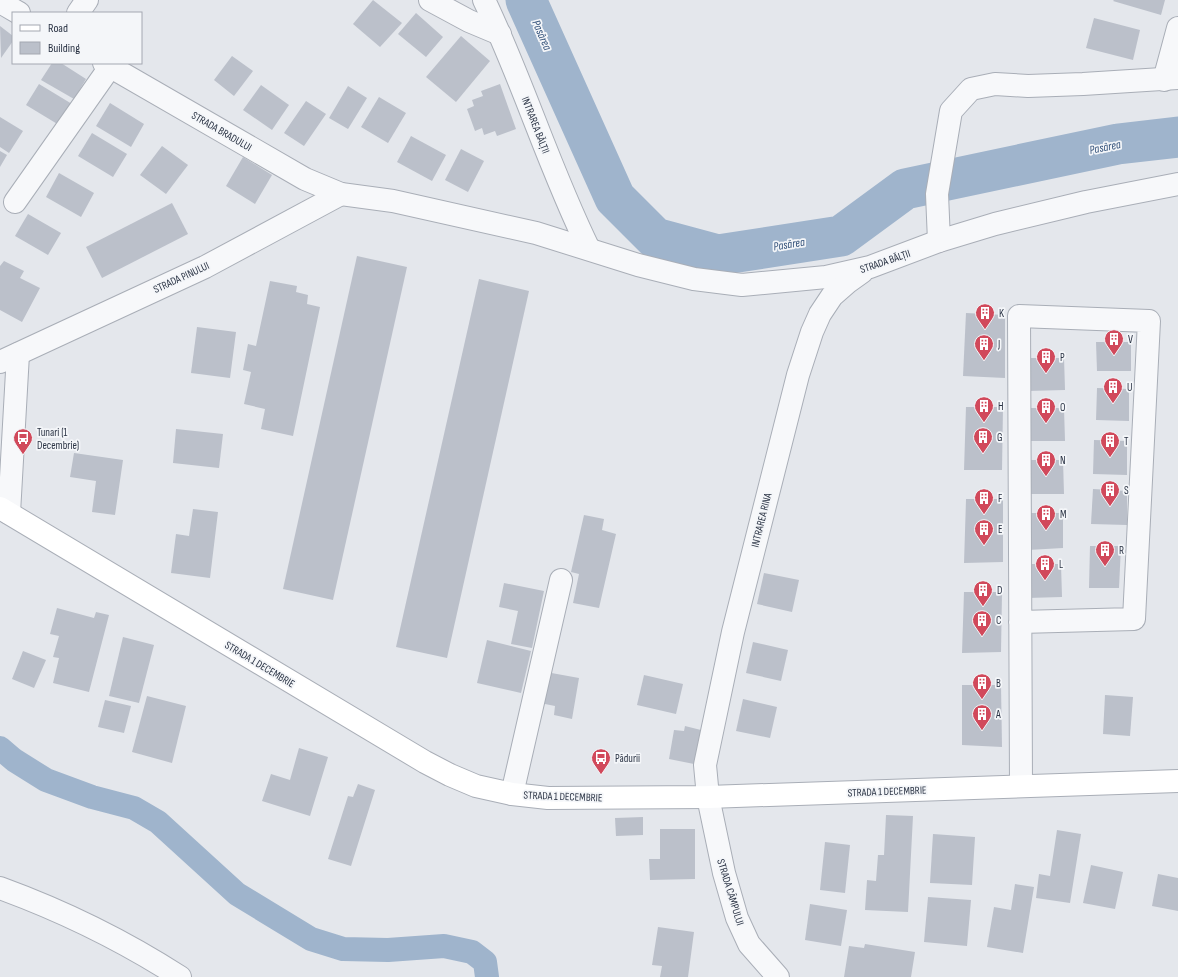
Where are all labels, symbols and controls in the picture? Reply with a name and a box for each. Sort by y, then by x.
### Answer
legend [12,12,142,64]
water label: Pasărea [528,18,555,53]
text: Road [48,21,68,36]
text: Building [48,41,80,56]
street label: INTRAREA BĂLȚII [519,95,553,155]
street label: STRADA BRADULUI [189,109,254,154]
water label: Pasărea [1088,137,1122,158]
water label: Pasărea [772,235,806,254]
street label: STRADA BĂLȚII [858,246,912,276]
street label: STRADA PINULUI [151,259,211,296]
building icon: K [974,302,996,330]
place label: K [999,307,1004,320]
building icon: V [1103,328,1125,356]
building icon: J [973,333,995,361]
place label: V [1128,333,1133,346]
place label: J [997,338,1000,351]
building icon: P [1035,346,1057,374]
place label: P [1060,351,1065,364]
building icon: U [1102,376,1124,404]
place label: U [1127,381,1132,394]
building icon: H [973,395,995,423]
building icon: O [1035,396,1057,424]
place label: H [998,400,1004,413]
place label: O [1060,401,1065,414]
place label: Tunari (1 Decembrie) [37,426,79,452]
building icon: G [972,426,994,454]
bus stop icon: Tunari (1 Decembrie) [12,427,34,455]
building icon: T [1099,430,1121,458]
place label: G [997,431,1003,444]
place label: T [1124,435,1129,448]
building icon: N [1035,449,1057,477]
place label: N [1060,454,1066,467]
building icon: S [1099,479,1121,507]
place label: S [1124,484,1129,497]
building icon: F [973,487,995,515]
street label: INTRAREA RINA [748,491,775,549]
place label: F [998,492,1002,505]
building icon: M [1035,503,1057,531]
place label: M [1060,508,1067,521]
building icon: E [973,518,995,546]
place label: E [998,523,1003,536]
building icon: R [1094,539,1116,567]
place label: R [1119,544,1124,557]
building icon: L [1034,553,1056,581]
place label: L [1059,558,1063,571]
building icon: D [972,579,994,607]
place label: D [997,584,1002,597]
building icon: C [971,609,993,637]
place label: C [996,614,1001,627]
street label: STRADA 1 DECEMBRIE [223,638,297,690]
building icon: B [971,672,993,700]
place label: B [996,677,1001,690]
building icon: A [971,703,993,731]
place label: A [995,708,1001,721]
bus stop icon: Pădurii [590,747,612,775]
place label: Pădurii [615,752,640,765]
street label: STRADA 1 DECEMBRIE [847,784,927,799]
street label: STRADA 1 DECEMBRIE [523,789,603,804]
street label: STRADA CÂMPULUI [714,857,747,927]

